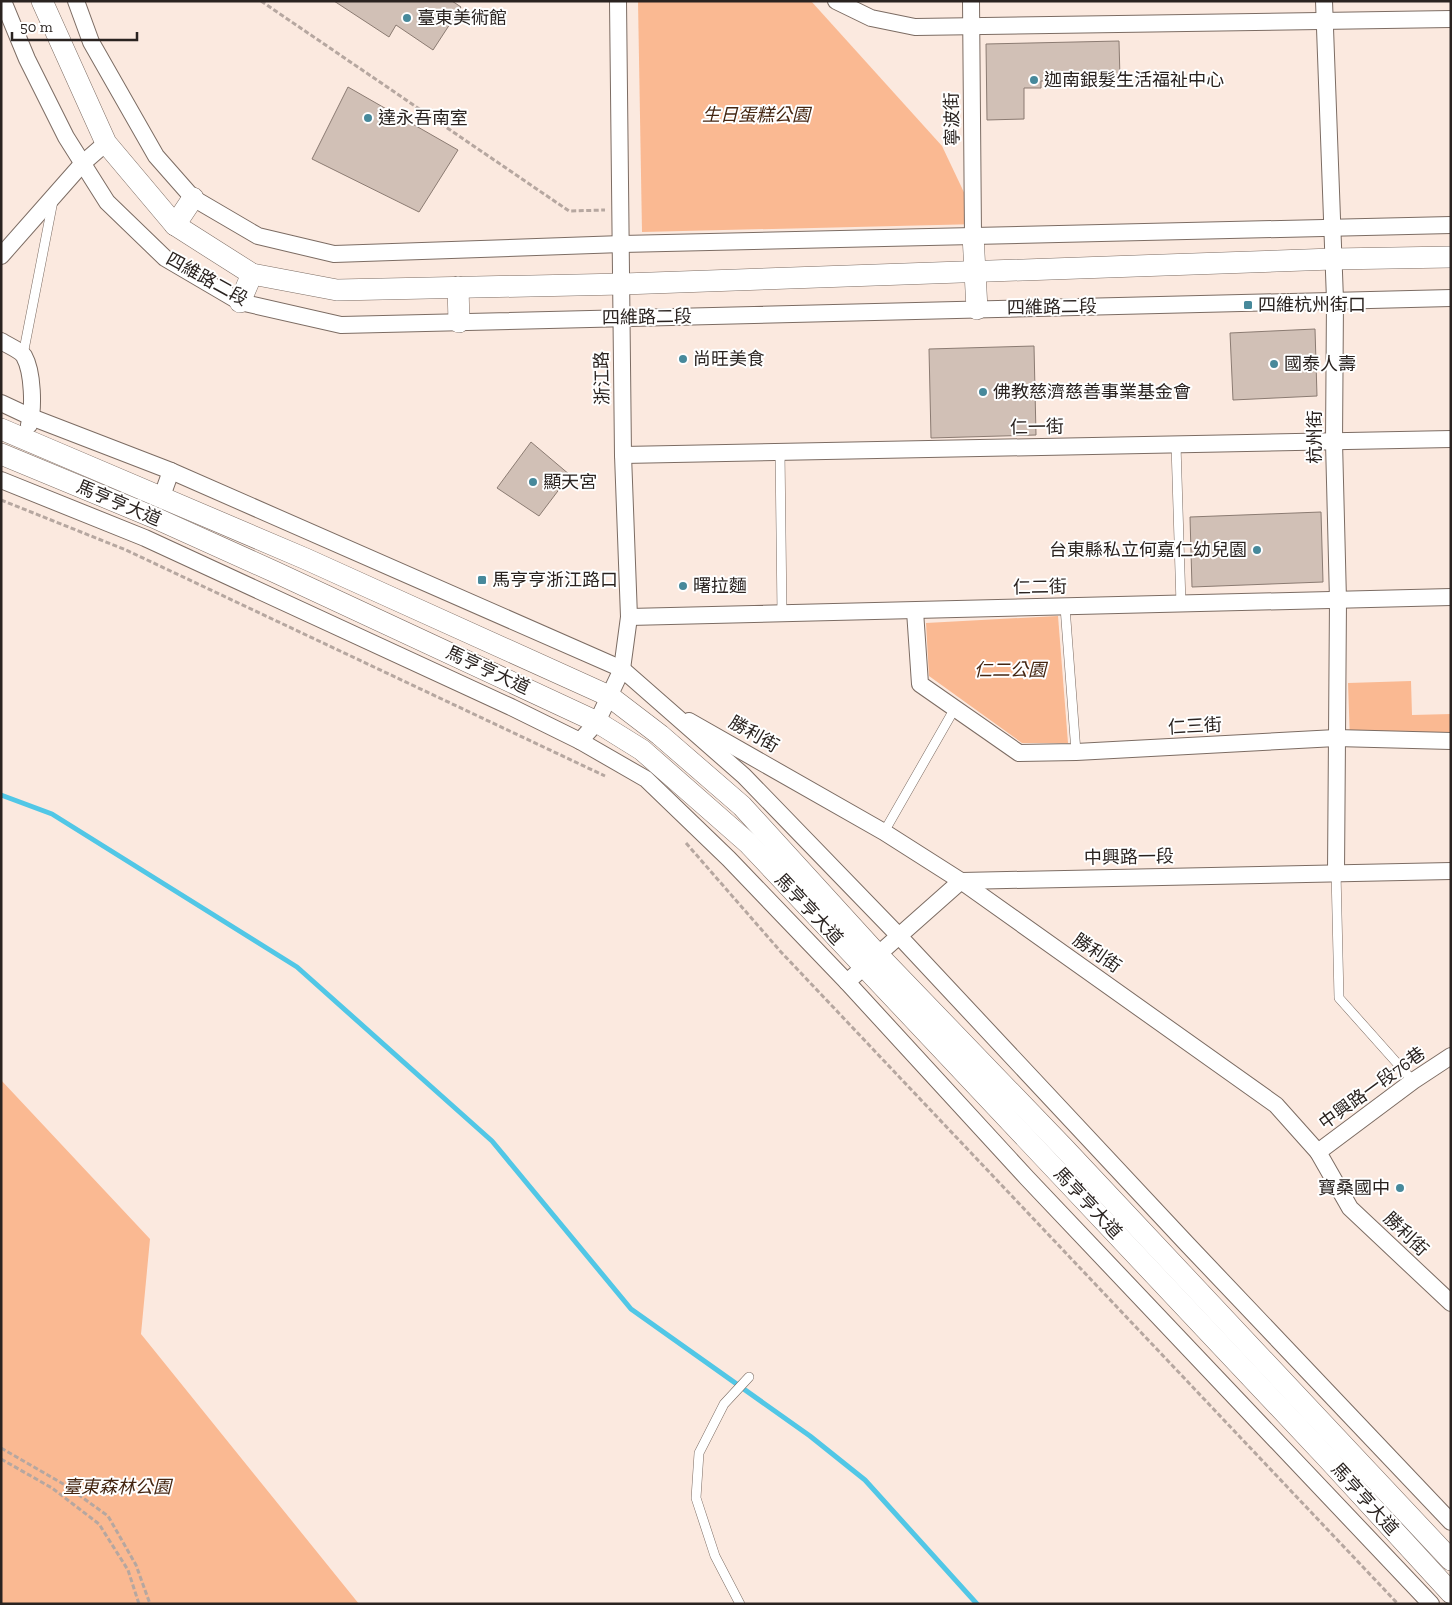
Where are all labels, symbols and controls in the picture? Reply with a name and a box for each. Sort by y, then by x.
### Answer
place label: 臺東美術館 [417,7,507,29]
scale bar [12,10,138,42]
marker: 臺東美術館 [401,12,413,24]
text: 50 m [20,18,53,36]
place label: 迦南銀髮生活福祉中心 [1044,69,1224,91]
marker: 迦南銀髮生活福祉中心 [1028,74,1040,86]
street label: 寧波街 [941,92,963,146]
park label: 生日蛋糕公園 [702,104,813,126]
place label: 達永吾南室 [378,107,468,129]
marker: 達永吾南室 [362,112,374,124]
street label: 四維路二段 [162,248,252,310]
place label: 四維杭州街口 [1258,294,1366,316]
street label: 四維路二段 [1007,295,1097,319]
marker: 四維杭州街口 [1242,299,1254,311]
street label: 四維路二段 [602,305,692,329]
place label: 尚旺美食 [693,348,765,370]
street label: 浙江路 [591,351,613,405]
marker: 尚旺美食 [677,353,689,365]
place label: 國泰人壽 [1284,353,1356,375]
marker: 國泰人壽 [1268,358,1280,370]
place label: 佛教慈濟慈善事業基金會 [993,381,1191,403]
marker: 佛教慈濟慈善事業基金會 [977,386,989,398]
street label: 杭州街 [1304,410,1326,464]
street label: 仁一街 [1010,416,1064,438]
place label: 顯天宮 [543,471,597,493]
street label: 馬亨亨大道 [73,475,165,531]
marker: 顯天宮 [527,476,539,488]
place label: 台東縣私立何嘉仁幼兒園 [1049,539,1247,561]
marker: 台東縣私立何嘉仁幼兒園 [1251,544,1263,556]
place label: 馬亨亨浙江路口 [492,569,618,591]
marker: 馬亨亨浙江路口 [476,574,488,586]
place label: 曙拉麵 [693,575,747,597]
street label: 仁二街 [1013,576,1067,598]
marker: 曙拉麵 [677,580,689,592]
street label: 馬亨亨大道 [443,641,533,699]
park label: 仁二公園 [974,659,1049,681]
street label: 勝利街 [725,711,783,757]
street label: 仁三街 [1167,714,1223,738]
street label: 中興路一段 [1084,845,1174,869]
street label: 馬亨亨大道 [770,869,848,949]
street label: 勝利街 [1069,929,1125,977]
street label: 中興路一段76巷 [1315,1042,1429,1134]
street label: 馬亨亨大道 [1049,1163,1127,1243]
place label: 寶桑國中 [1318,1177,1390,1199]
marker: 寶桑國中 [1394,1182,1406,1194]
street label: 勝利街 [1379,1207,1433,1261]
street label: 馬亨亨大道 [1327,1458,1403,1540]
park label: 臺東森林公園 [63,1476,174,1498]

